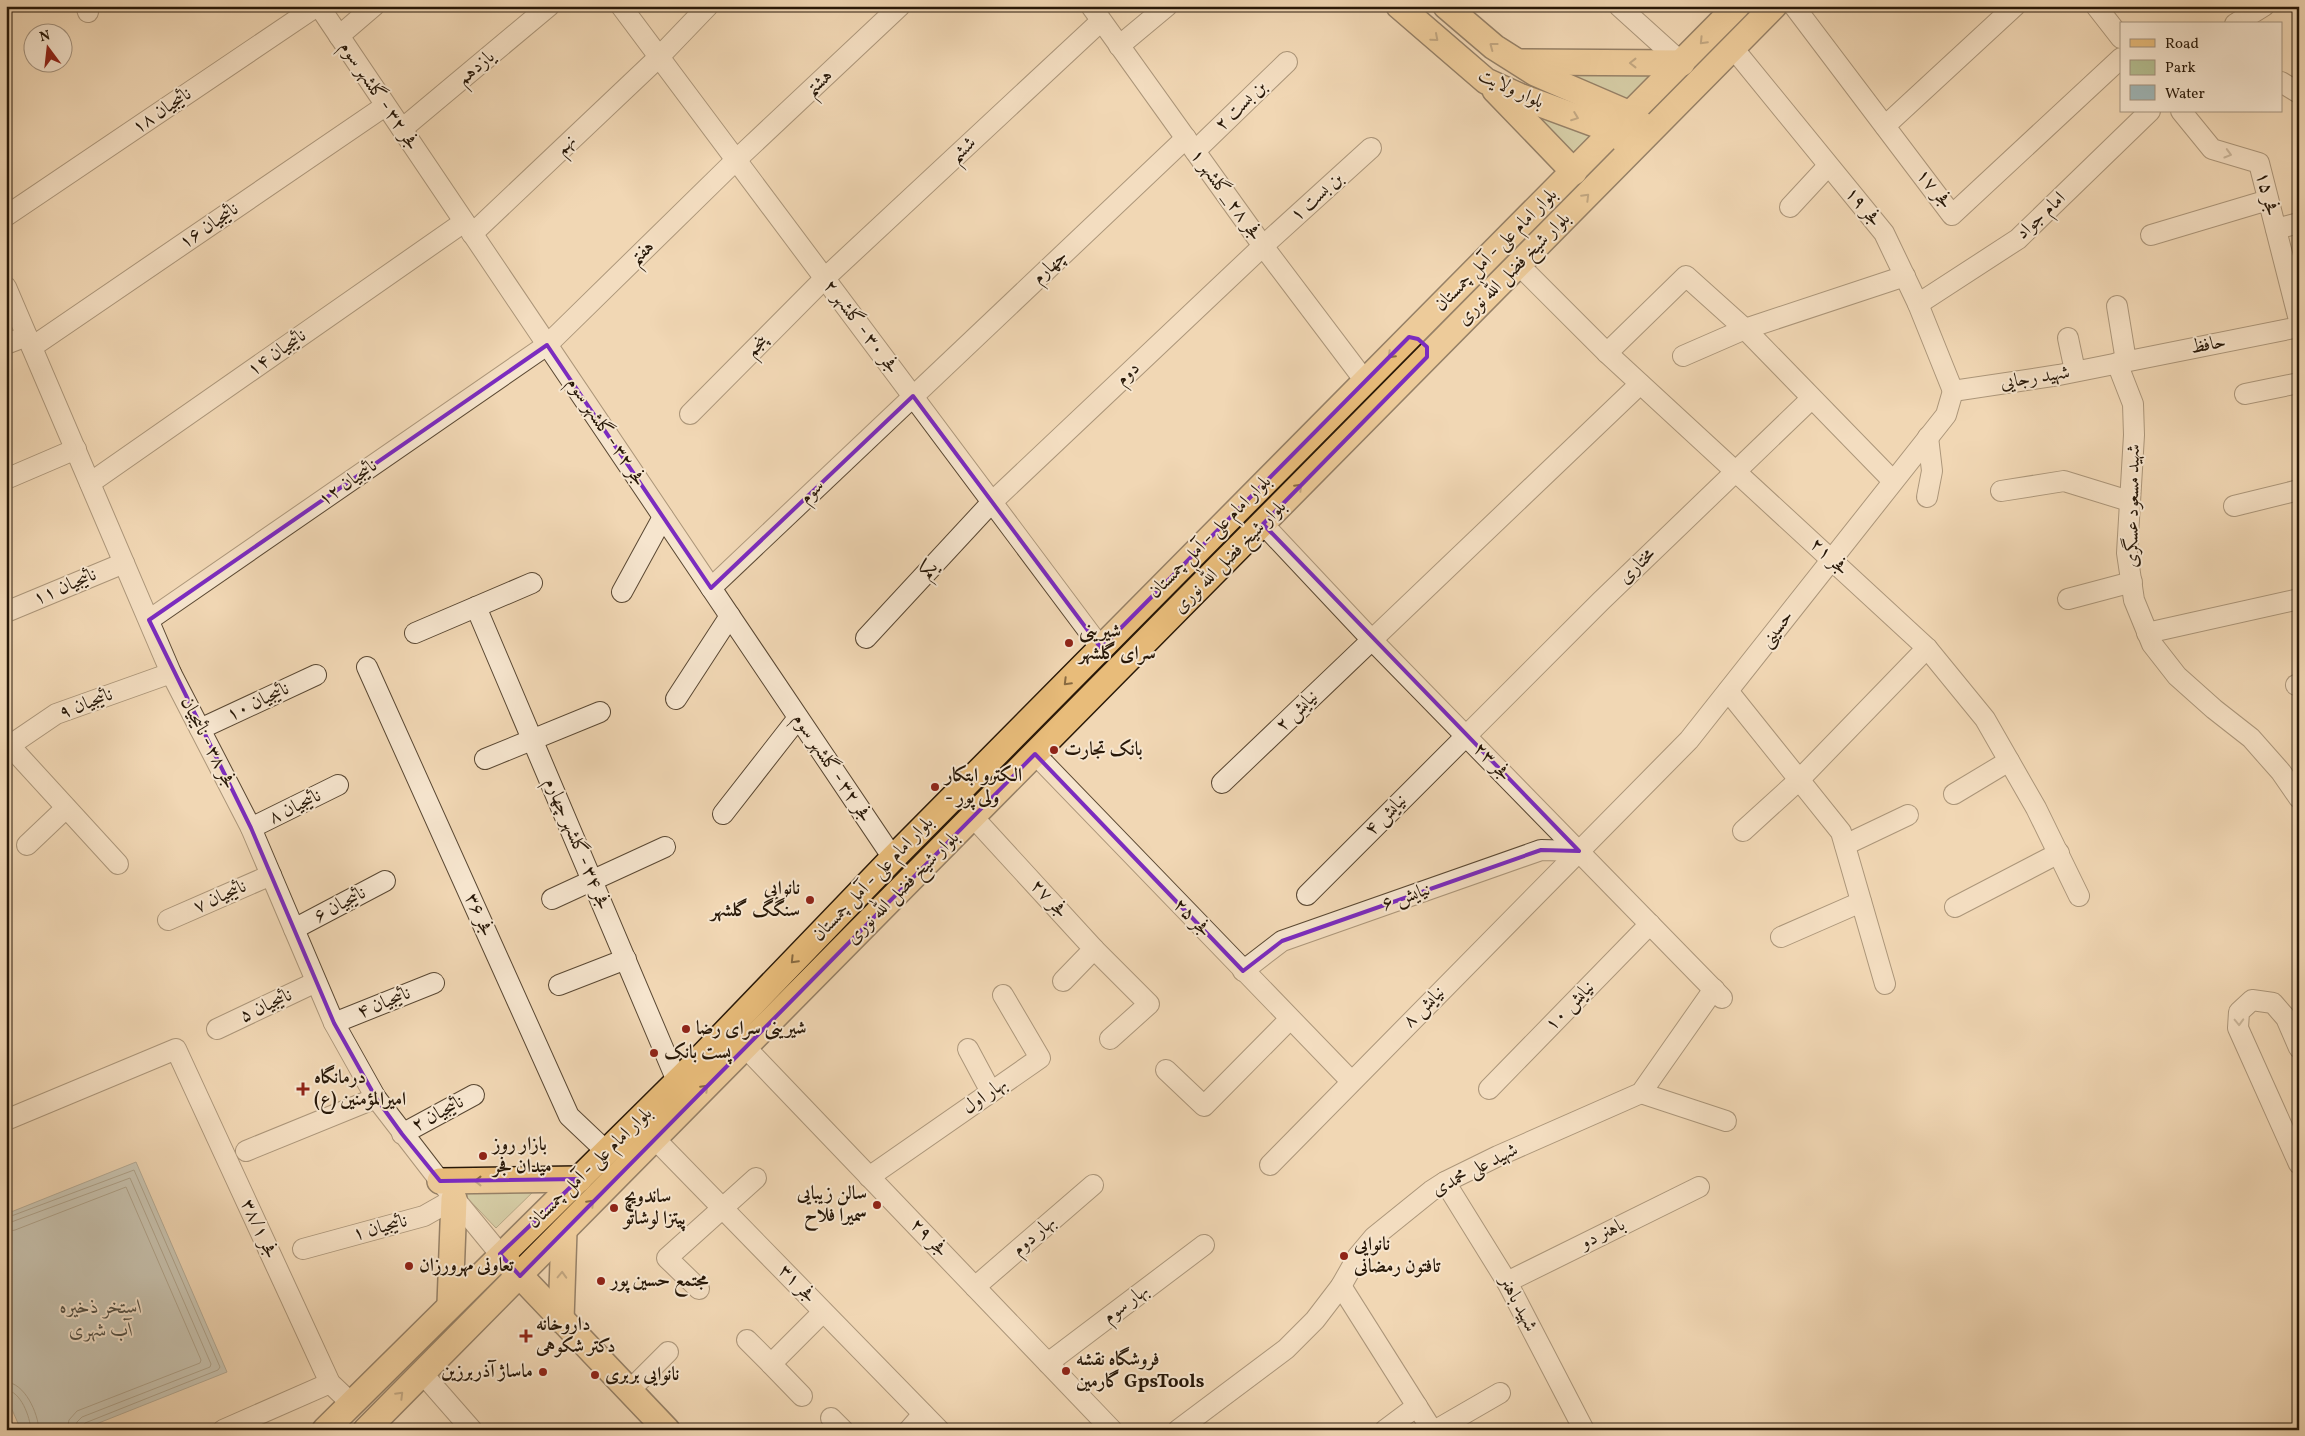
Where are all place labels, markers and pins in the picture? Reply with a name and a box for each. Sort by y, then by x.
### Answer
place label: شیرینی سرای گلشهر [1077,619,1156,667]
marker: شیرینی سرای گلشهر [1063,637,1075,649]
place label: بانک تجارت [1064,737,1143,763]
marker: بانک تجارت [1048,744,1060,756]
place label: الکترو ابتکار - ولی پور [943,763,1022,811]
marker: الکترو ابتکار - ولی پور [929,781,941,793]
place label: نانوایی سنگگ گلشهر [709,876,800,924]
marker: نانوایی سنگگ گلشهر [804,894,816,906]
place label: شیرینی سرای رضا [696,1016,807,1042]
marker: شیرینی سرای رضا [680,1023,692,1035]
place label: پست بانک [664,1040,733,1066]
marker: پست بانک [648,1047,660,1059]
place label: درمانگاه امیرالمؤمنین (ع) [314,1064,406,1114]
marker: درمانگاه امیرالمؤمنین (ع) [296,1082,310,1096]
place label: بازار روز میدان فجر [491,1132,552,1180]
marker: بازار روز میدان فجر [477,1150,489,1162]
place label: سالن زیبایی سمیرا فلاح [796,1181,867,1232]
place label: ساندویچ پیتزا لوشاتو [622,1184,686,1232]
marker: سالن زیبایی سمیرا فلاح [871,1199,883,1211]
marker: ساندویچ پیتزا لوشاتو [608,1202,620,1214]
place label: نانوایی تافتون رمضانی [1353,1232,1441,1280]
marker: نانوایی تافتون رمضانی [1338,1250,1350,1262]
place label: تعاونی مهرورزان [419,1253,514,1279]
marker: تعاونی مهرورزان [403,1260,415,1272]
place label: مجتمع حسین پور [609,1268,709,1297]
marker: مجتمع حسین پور [595,1275,607,1287]
place label: داروخانه دکتر شکوهی [535,1312,616,1360]
marker: داروخانه دکتر شکوهی [520,1330,532,1342]
place label: فروشگاه نقشه گارمین GpsTools [1076,1346,1205,1395]
place label: ماساژ آذربرزین [441,1359,533,1385]
place label: نانوایی بربری [605,1362,680,1388]
marker: فروشگاه نقشه گارمین GpsTools [1060,1365,1072,1377]
marker: ماساژ آذربرزین [537,1366,549,1378]
marker: نانوایی بربری [589,1369,601,1381]

